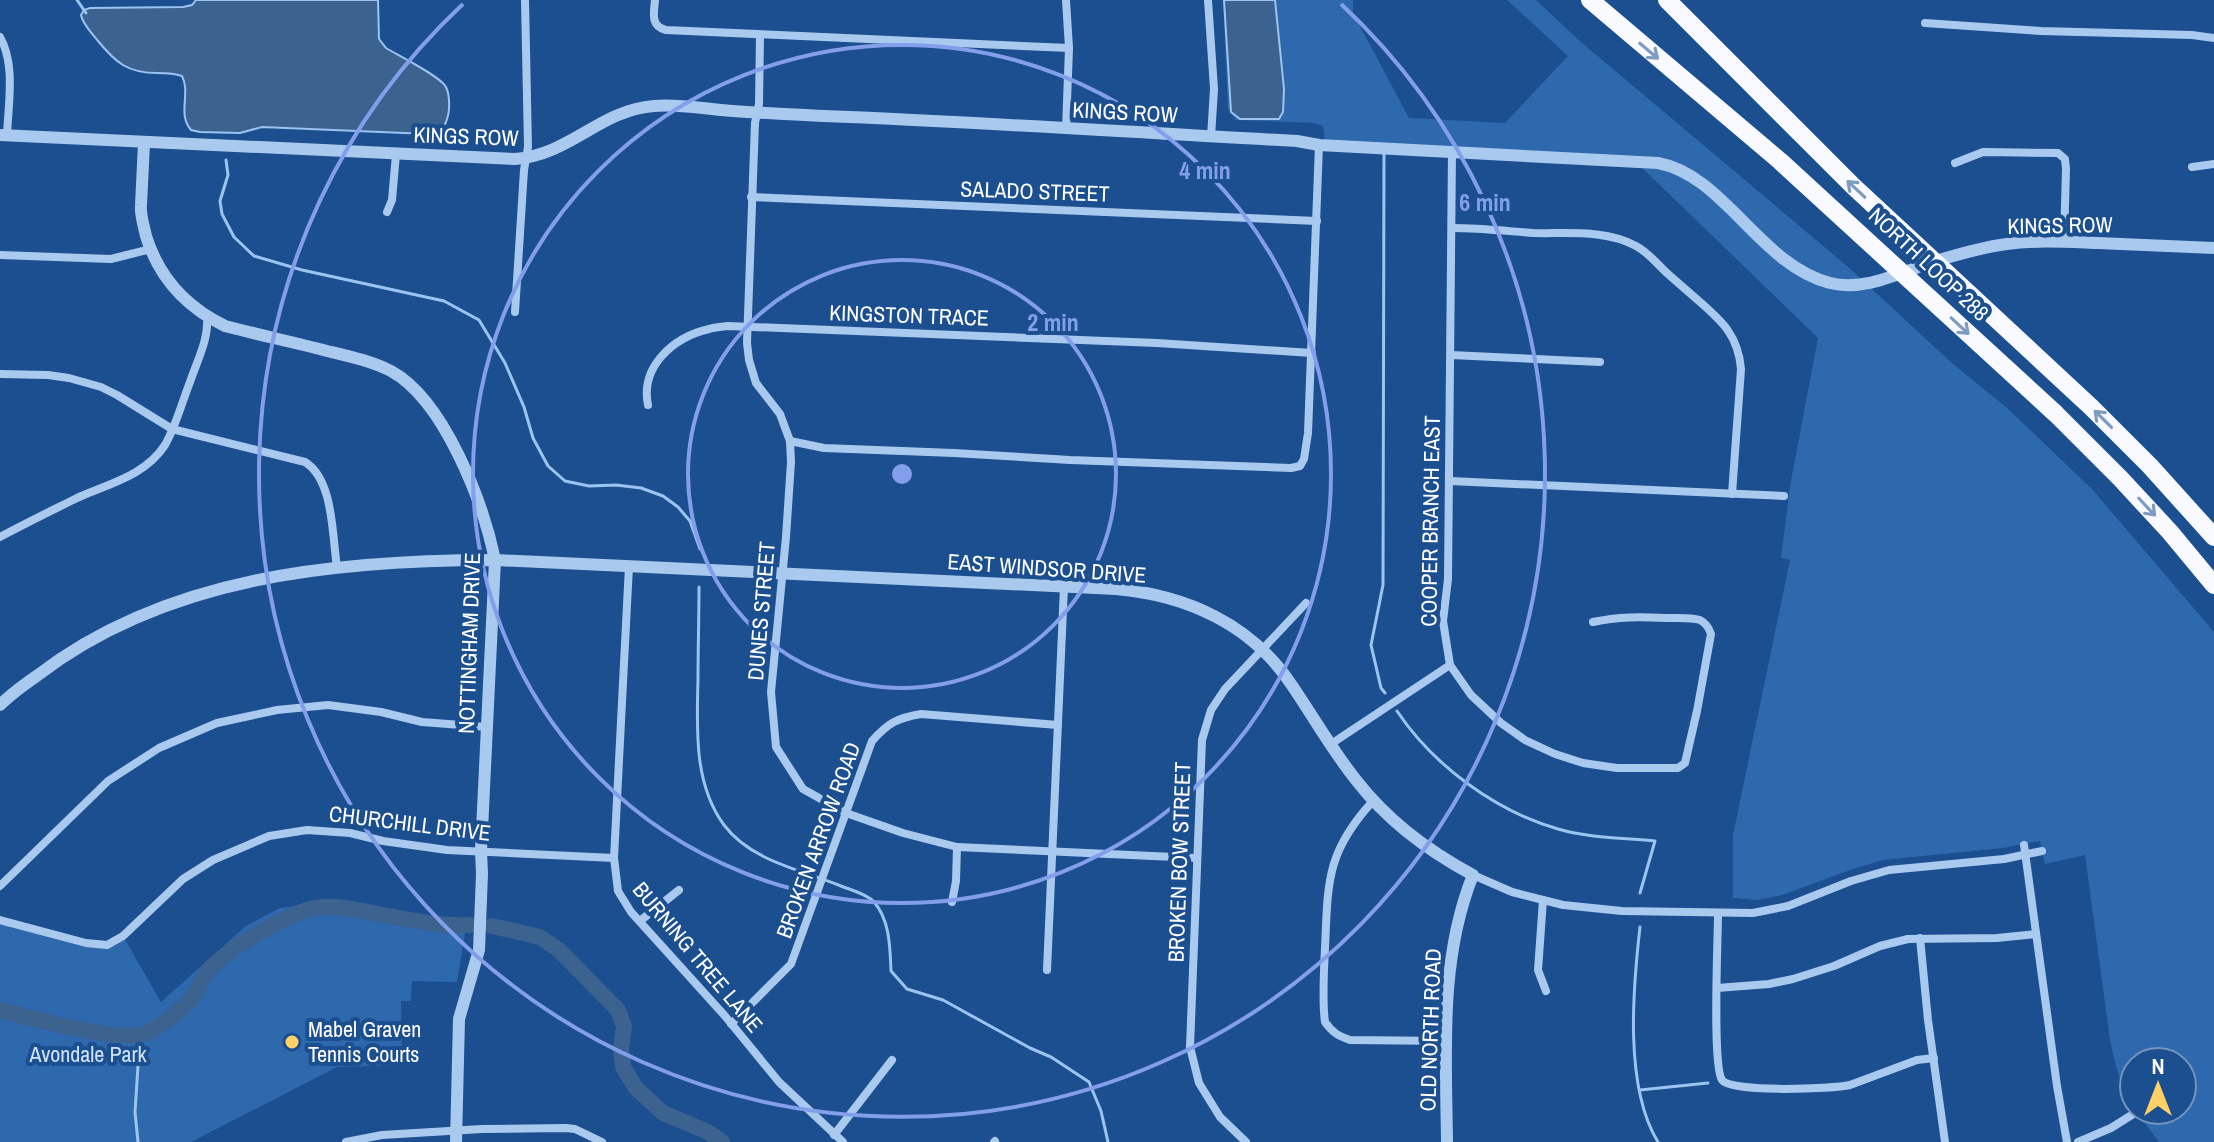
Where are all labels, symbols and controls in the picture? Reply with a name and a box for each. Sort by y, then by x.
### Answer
one-way arrow [1638,42,1659,60]
street label: KINGS ROW [1072,94,1178,130]
street label: KINGS ROW [413,119,519,153]
text: 4 min [1179,154,1231,186]
street label: SALADO STREET [960,173,1110,209]
one-way arrow [1846,180,1866,199]
text: 6 min [1459,186,1511,218]
street label: NORTH LOOP 288 [1863,201,1995,327]
street label: KINGS ROW [2007,209,2113,241]
street label: KINGSTON TRACE [829,297,989,333]
text: 2 min [1027,306,1079,338]
one-way arrow [1950,316,1970,334]
one-way arrow [2094,410,2113,429]
street label: COOPER BRANCH EAST [1413,415,1447,627]
centre of rings [888,460,916,488]
one-way arrow [2137,496,2155,516]
street label: DUNES STREET [740,540,782,682]
street label: EAST WINDSOR DRIVE [947,546,1147,590]
street label: NOTTINGHAM DRIVE [451,552,487,734]
street label: BROKEN ARROW ROAD [769,738,867,942]
street label: BROKEN BOW STREET [1161,761,1197,963]
street label: CHURCHILL DRIVE [327,798,493,848]
street label: BURNING TREE LANE [626,875,770,1039]
street label: OLD NORTH ROAD [1412,948,1448,1112]
place label: Mabel Graven Tennis Courts [308,1014,421,1069]
marker: Mabel Graven Tennis Courts [283,1033,301,1051]
park label: Avondale Park [28,1039,147,1069]
north arrow [2118,1046,2198,1126]
text: N [2151,1051,2165,1081]

